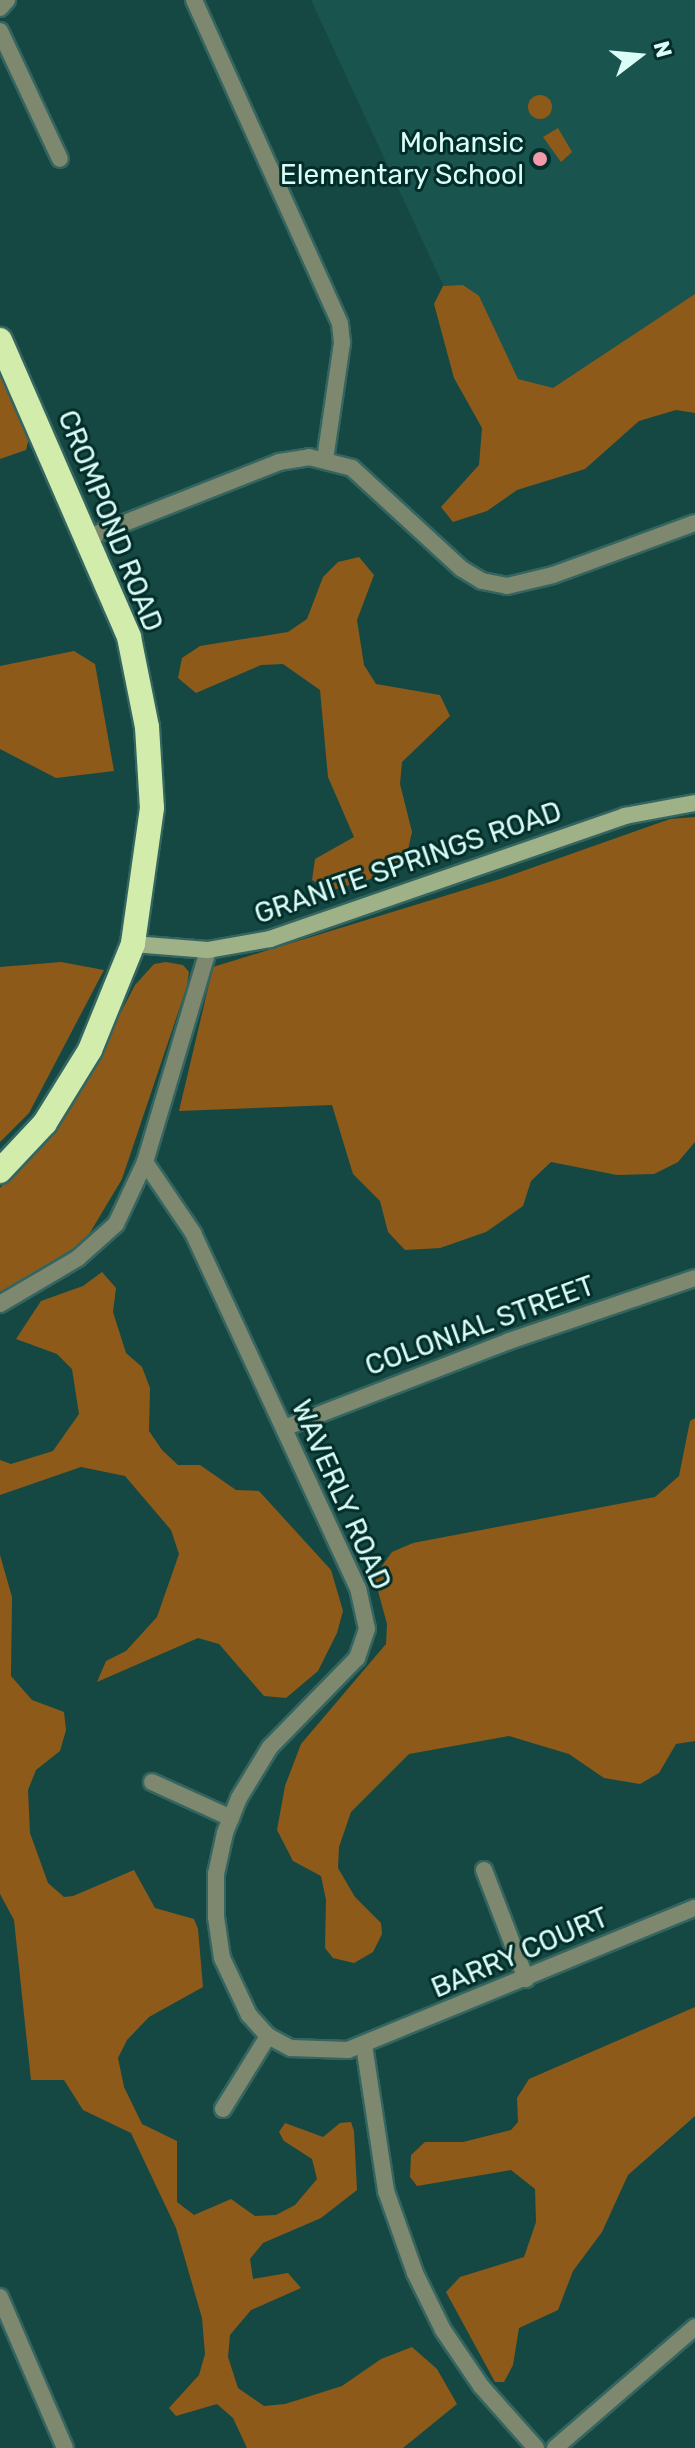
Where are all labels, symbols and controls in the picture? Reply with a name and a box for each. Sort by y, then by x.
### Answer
north arrow [599,16,679,96]
text: N [647,38,678,61]
place label: Mohansic Elementary School [279,126,524,192]
marker: Mohansic Elementary School [531,150,549,168]
street label: CROMPOND ROAD [50,405,170,637]
street label: GRANITE SPRINGS ROAD [250,795,566,931]
street label: COLONIAL STREET [360,1269,600,1383]
street label: WAVERLY ROAD [284,1394,398,1596]
street label: BARRY COURT [426,1900,614,2006]

